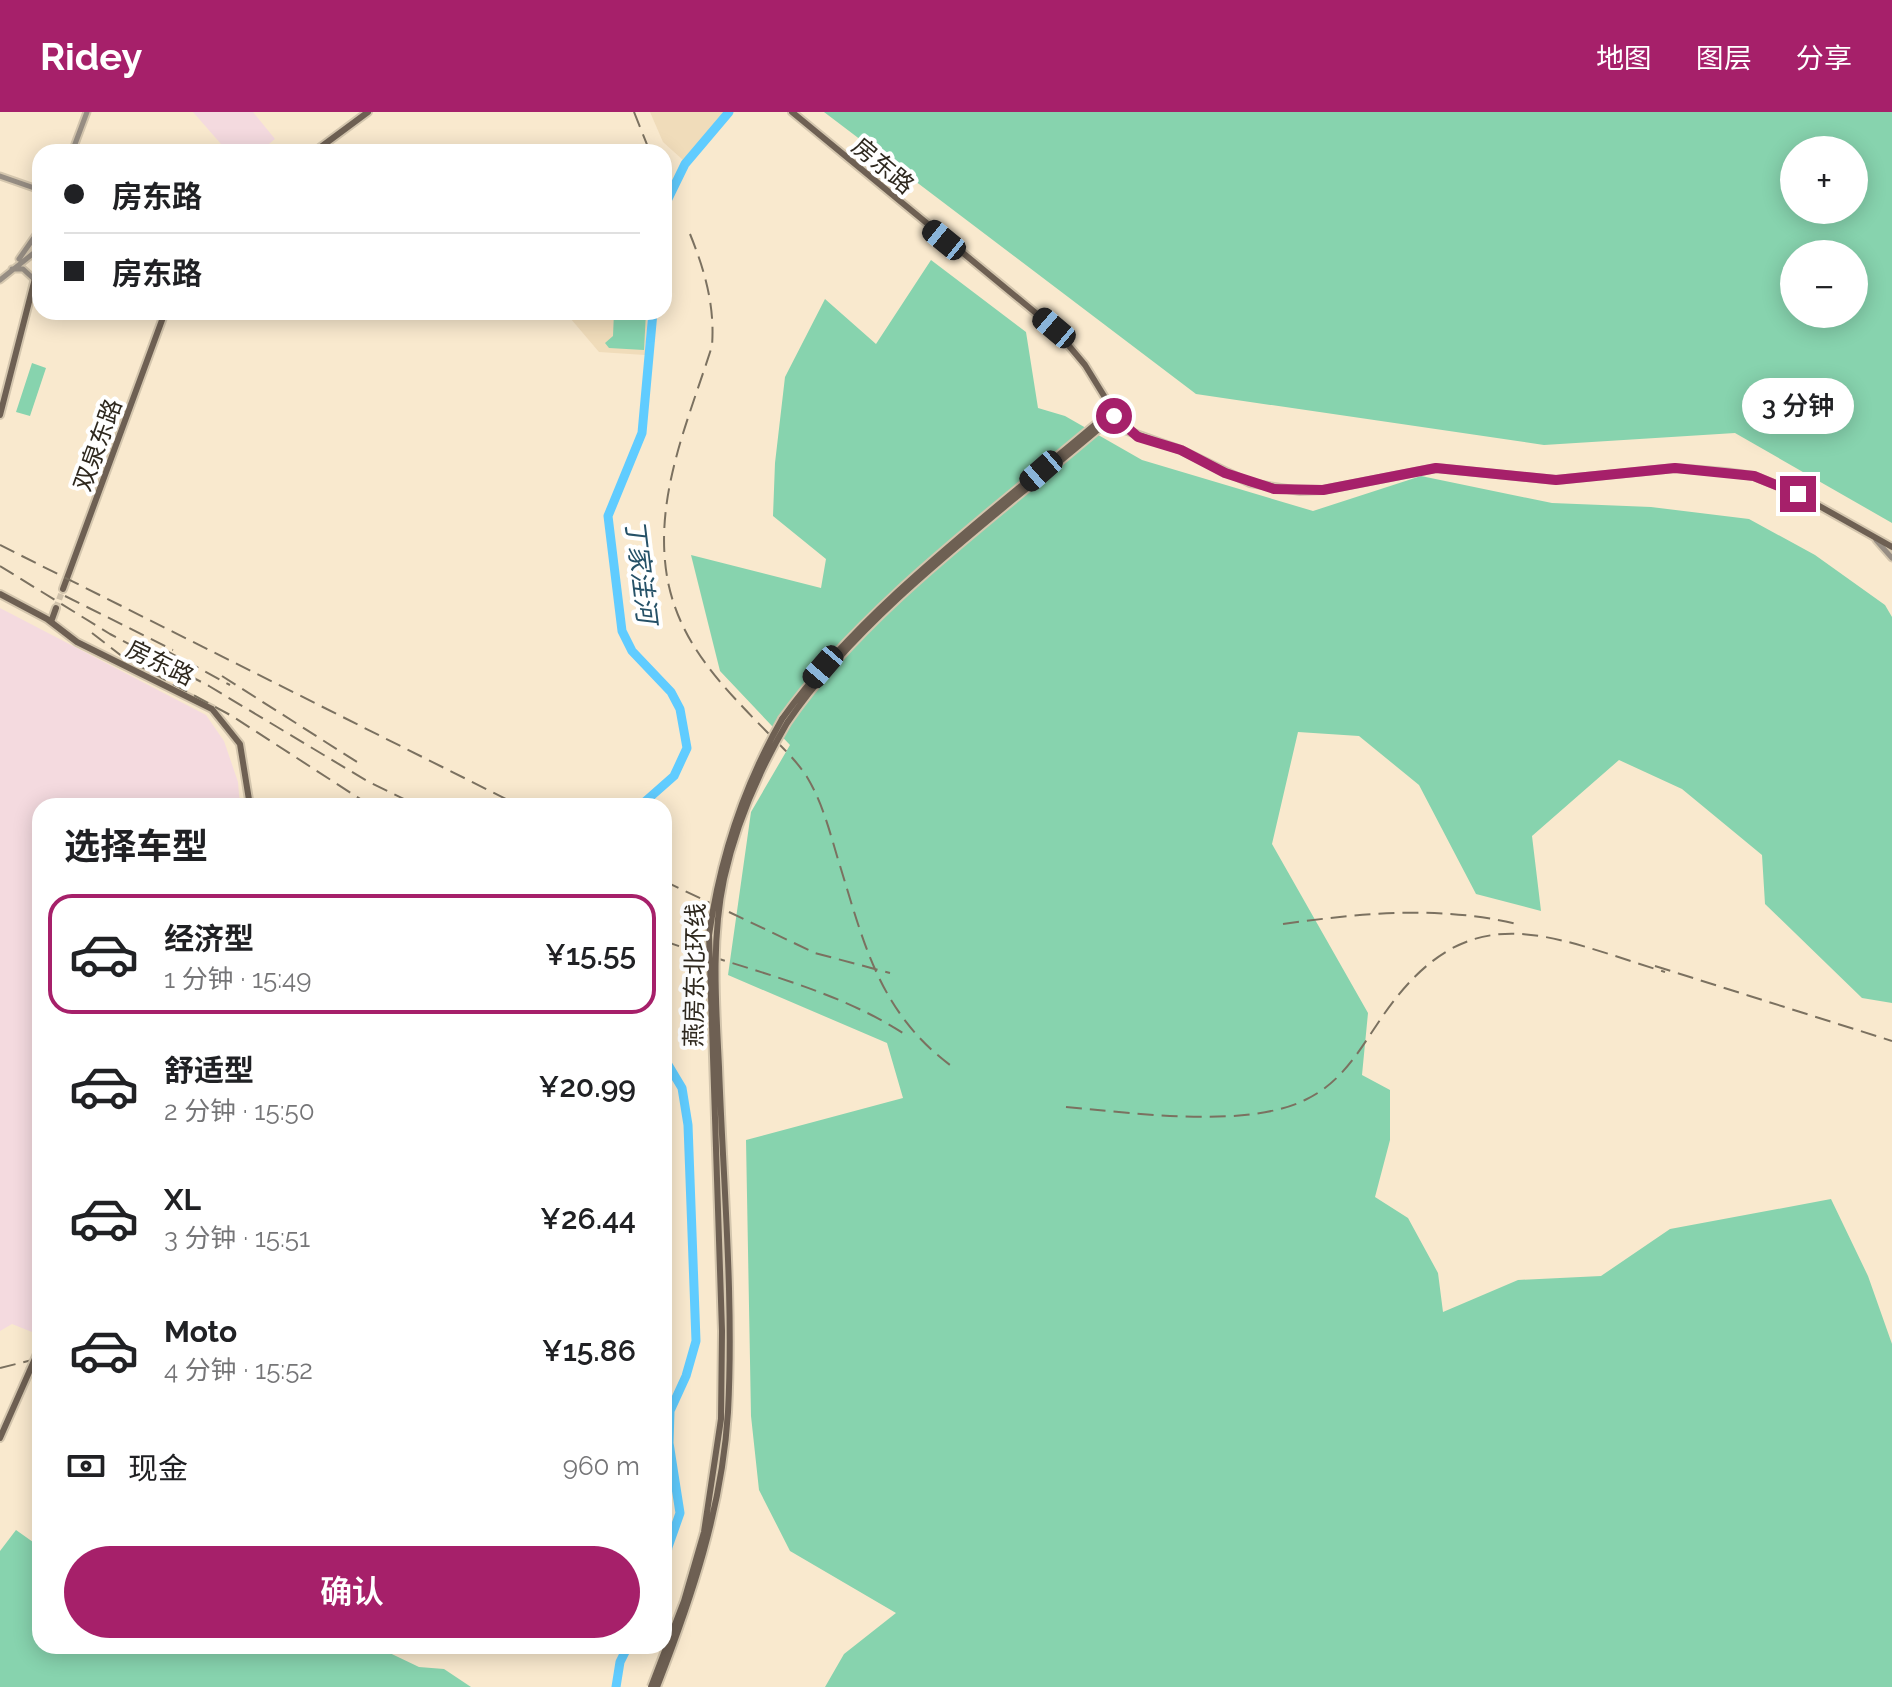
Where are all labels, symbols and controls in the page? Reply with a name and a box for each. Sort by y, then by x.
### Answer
text: Ridey [40,34,142,79]
text: 地图 [1596,42,1652,75]
text: 图层 [1696,42,1752,75]
text: 分享 [1796,42,1852,75]
street label: 房东路 [846,131,920,200]
map controls [1780,136,1868,328]
button: + [1780,136,1868,224]
text: 房东路 [112,179,202,214]
car [918,216,970,264]
button: − [1780,240,1868,328]
text: 房东路 [112,256,202,291]
car [1028,303,1080,353]
callout: 3 分钟 [1742,378,1854,434]
text: 3 分钟 [1762,391,1834,421]
street label: 双泉东路 [67,395,128,495]
route start [1096,398,1132,434]
car [1015,446,1067,496]
route end [1780,476,1816,512]
water label: 丁家洼河 [620,518,663,629]
street label: 房东路 [122,634,199,691]
car [798,641,848,693]
text: 选择车型 [64,825,208,867]
street label: 燕房东北环线 [679,903,710,1047]
icon: car [68,918,140,990]
text: 经济型 [164,921,254,956]
text: ¥15.55 [545,937,636,972]
text: 1 分钟 · 15:49 [164,964,312,994]
icon: car [68,1050,140,1122]
text: 舒适型 [164,1053,254,1088]
text: ¥20.99 [538,1069,636,1104]
text: 2 分钟 · 15:50 [164,1096,315,1126]
icon: car [68,1182,140,1254]
text: XL [164,1182,201,1217]
text: ¥26.44 [540,1201,636,1236]
text: 3 分钟 · 15:51 [164,1223,310,1253]
icon: car [68,1314,140,1386]
text: Moto [164,1314,237,1349]
text: ¥15.86 [542,1333,636,1368]
text: 4 分钟 · 15:52 [164,1355,313,1385]
icon: cash [64,1444,108,1488]
text: 现金 [128,1451,188,1486]
text: 960 m [563,1451,640,1481]
button: 确认 [64,1546,640,1638]

